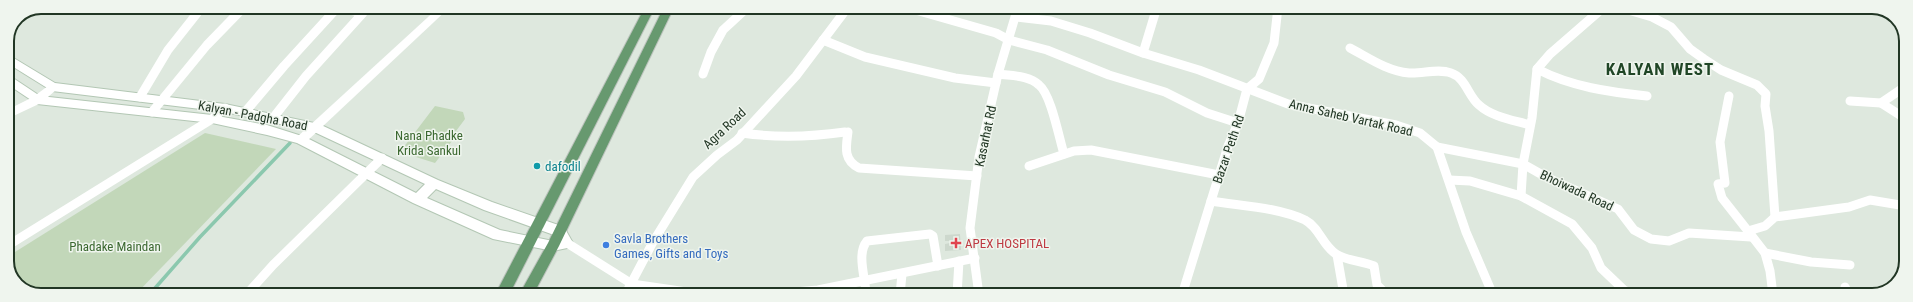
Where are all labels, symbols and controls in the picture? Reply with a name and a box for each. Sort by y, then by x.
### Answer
district label: KALYAN WEST [1606,59,1714,79]
street label: Anna Saheb Vartak Road [1288,96,1414,139]
street label: Kalyan - Padgha Road [197,98,309,133]
street label: Kasarhat Rd [972,104,999,168]
street label: Agra Road [700,105,749,152]
street label: Bazar Peth Rd [1210,113,1247,186]
park label: Nana Phadke Krida Sankul [395,128,463,158]
place label: dafodil [545,159,581,174]
marker: dafodil [532,161,542,171]
street label: Bhoiwada Road [1538,167,1616,214]
place label: Savla Brothers Games, Gifts and Toys [614,231,728,261]
place label: APEX HOSPITAL [965,236,1049,251]
marker: APEX HOSPITAL [950,237,962,249]
park label: Phadake Maindan [69,239,161,254]
marker: Savla Brothers Games, Gifts and Toys [601,240,611,250]

